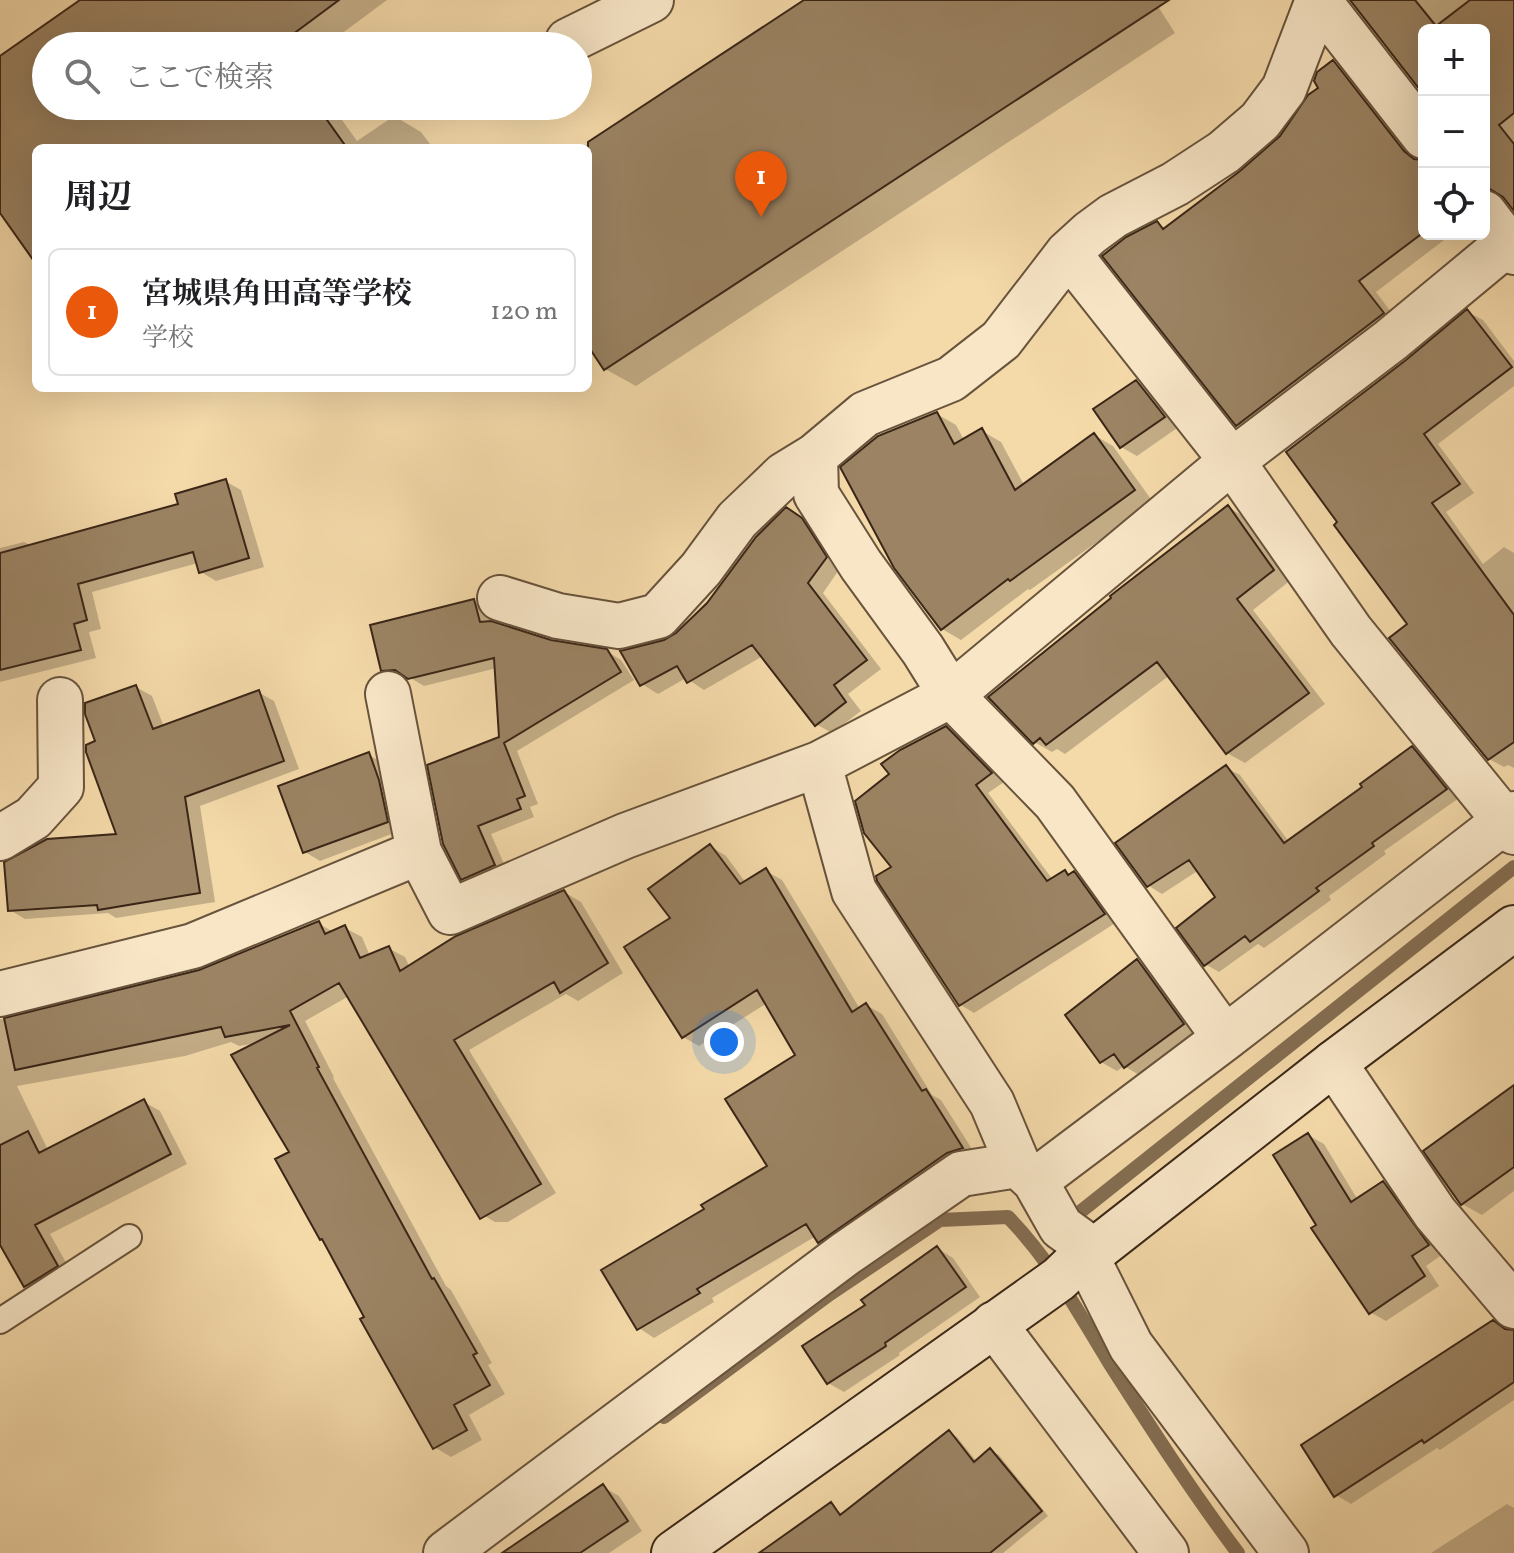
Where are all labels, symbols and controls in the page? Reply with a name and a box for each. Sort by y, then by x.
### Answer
map controls [1418,24,1490,240]
button: + [1418,24,1490,96]
search box [32,32,592,120]
icon: search [60,54,104,98]
text: ここで検索 [124,58,274,100]
button: − [1418,96,1490,168]
pin: 1 [735,151,787,217]
button: locate [1418,168,1490,240]
text: 周辺 [64,176,132,223]
text: 宮城県角田高等学校 [142,274,412,316]
text: 1 [87,294,97,330]
text: 120 m [490,294,558,330]
text: 学校 [142,321,194,357]
your location [704,1022,744,1062]

